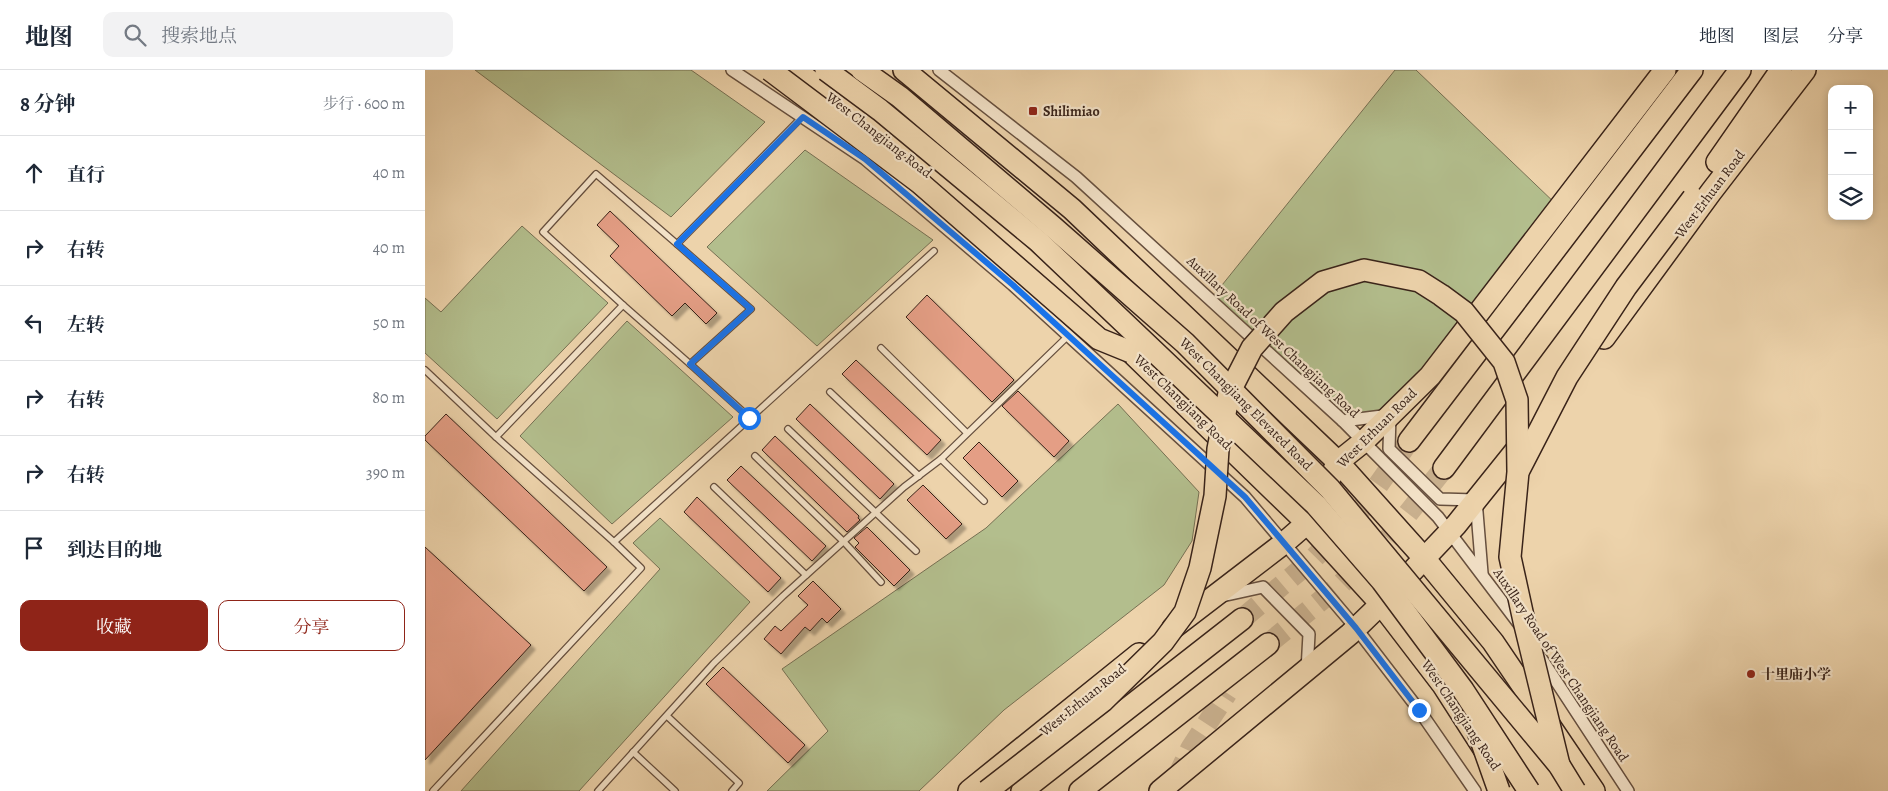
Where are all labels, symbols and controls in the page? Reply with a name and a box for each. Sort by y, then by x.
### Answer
search box [103,12,453,57]
text: 地图 [25,21,73,53]
icon: search [121,21,149,49]
text: 搜索地点 [161,23,237,49]
text: 地图 [1699,24,1735,48]
text: 图层 [1763,24,1799,48]
text: 分享 [1827,24,1863,48]
map controls [1828,85,1873,220]
button: + [1828,85,1873,130]
street label: West Changjiang Road [821,87,936,183]
text: 8 分钟 [20,90,76,118]
text: 步行 · 600 m [323,93,405,115]
place label: Shilimiao [1043,102,1100,121]
marker: Shilimiao [1027,105,1039,117]
button: − [1828,130,1873,175]
street label: West Erhuan Road [1670,146,1750,243]
icon: ahead [20,159,48,187]
text: 直行 [67,162,105,188]
text: 40 m [373,162,405,184]
button: layers [1828,175,1873,220]
icon: right [20,234,48,262]
text: 右转 [67,237,105,263]
text: 40 m [373,237,405,259]
street label: Auxillary Road of West Changjiang Road [1183,253,1363,421]
icon: left [20,309,48,337]
text: 左转 [67,312,105,338]
text: 50 m [373,312,405,334]
street label: West Changjiang Elevated Road [1175,333,1317,475]
street label: West Changjiang Road [1131,351,1235,453]
icon: right [20,384,48,412]
street label: West Erhuan Road [1332,384,1421,473]
text: 右转 [67,387,105,413]
text: 80 m [372,387,405,409]
route start [738,407,761,430]
icon: right [20,459,48,487]
text: 右转 [67,462,105,488]
text: 390 m [366,462,405,484]
icon: arrive [20,534,48,562]
text: 到达目的地 [67,537,162,563]
street label: Auxillary Road of West Changjiang Road [1488,564,1633,766]
button: 收藏 [20,600,208,651]
button: 分享 [218,600,405,651]
street label: West Changjiang Road [1416,655,1505,774]
street label: West Erhuan Road [1035,659,1130,741]
place label: 十里庙小学 [1761,665,1831,684]
marker: 十里庙小学 [1745,668,1757,680]
route end [1408,699,1431,722]

